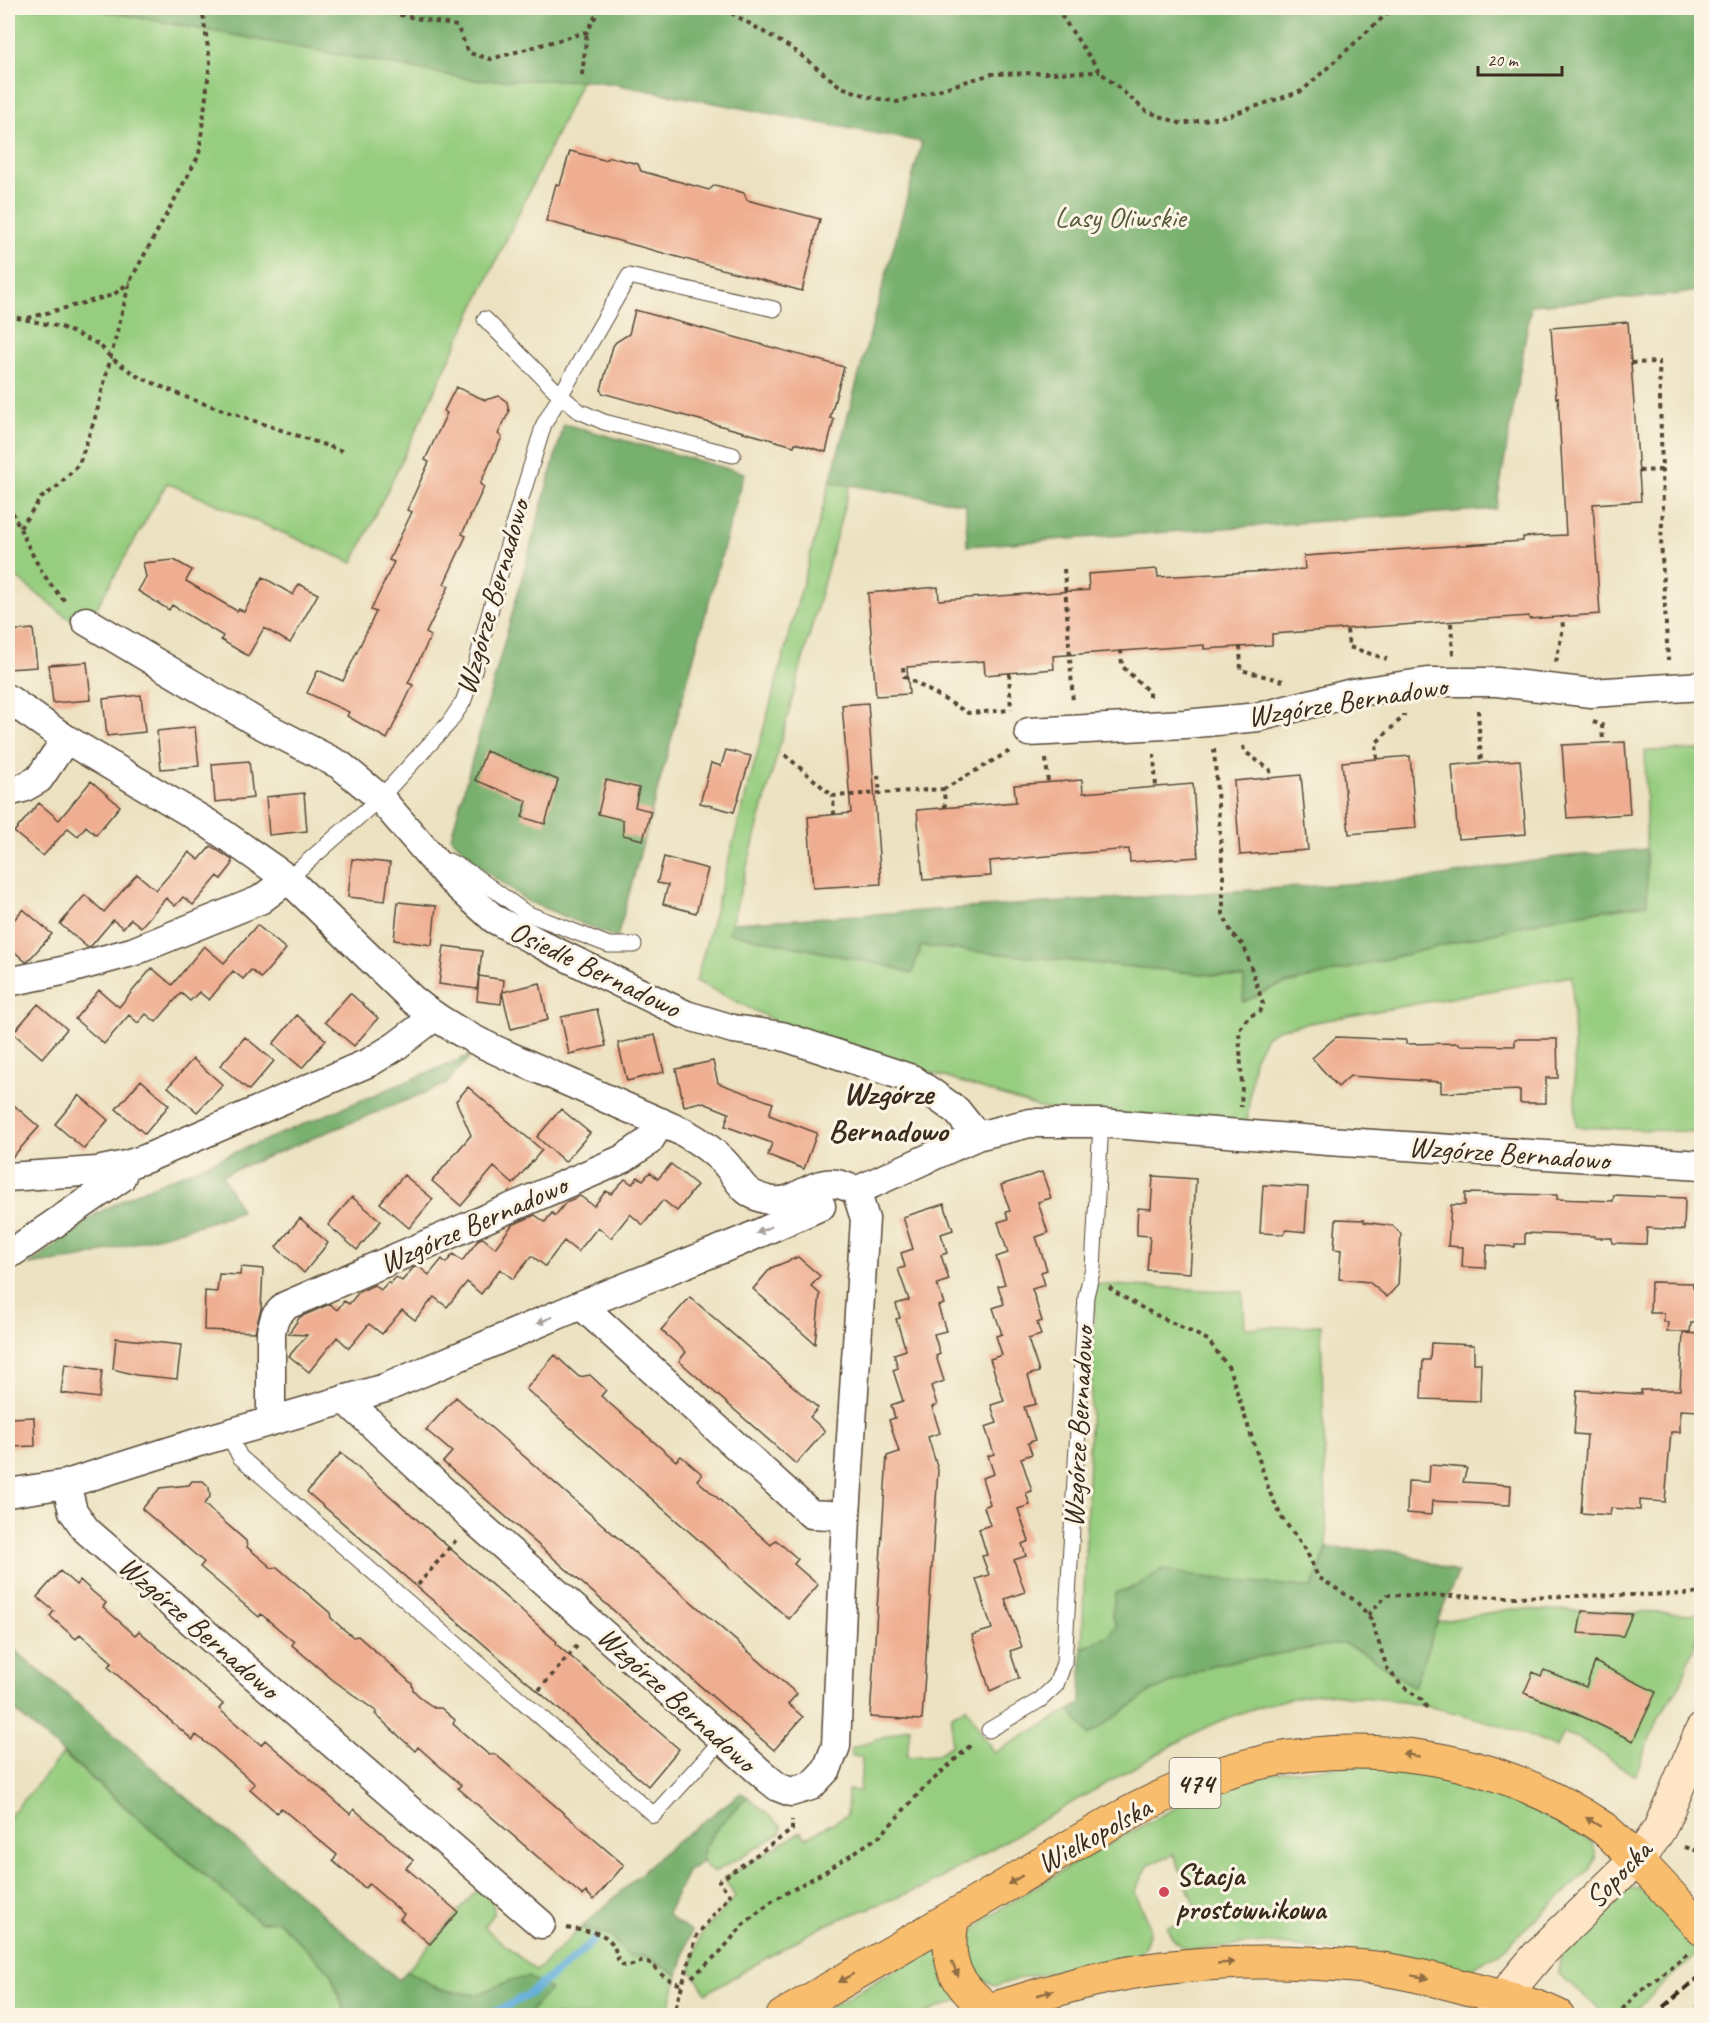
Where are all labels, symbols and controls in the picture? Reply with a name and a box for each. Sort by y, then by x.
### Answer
scale bar [1478,39,1562,77]
text: 20 m [1487,49,1520,71]
park label: Lasy Oliwskie [1054,198,1188,236]
street label: Wzgórze Bernadowo [446,492,539,699]
street label: Wzgórze Bernadowo [1245,666,1453,735]
street label: Osiedle Bernadowo [504,911,688,1027]
district label: Wzgórze Bernadowo [828,1073,950,1151]
street label: Wzgórze Bernadowo [1407,1127,1614,1179]
street label: Wzgórze Bernadowo [374,1164,576,1282]
one-way arrow [755,1226,772,1235]
one-way arrow [535,1315,553,1325]
street label: Wzgórze Bernadowo [1054,1322,1102,1528]
street label: Wzgórze Bernadowo [111,1547,290,1709]
street label: Wzgórze Bernadowo [590,1618,767,1783]
one-way arrow [1402,1750,1421,1759]
road number: 474 [1170,1758,1220,1808]
street label: Wielkopolska [1030,1787,1159,1882]
one-way arrow [1585,1816,1601,1827]
street label: Sopocka [1576,1830,1662,1916]
place label: Stacja prostownikowa [1176,1856,1328,1928]
one-way arrow [1006,1875,1023,1885]
marker: Stacja prostownikowa [1157,1885,1171,1899]
one-way arrow [1216,1959,1235,1968]
one-way arrow [950,1961,960,1979]
one-way arrow [1411,1972,1430,1981]
one-way arrow [838,1973,854,1984]
one-way arrow [1036,1988,1055,1998]

